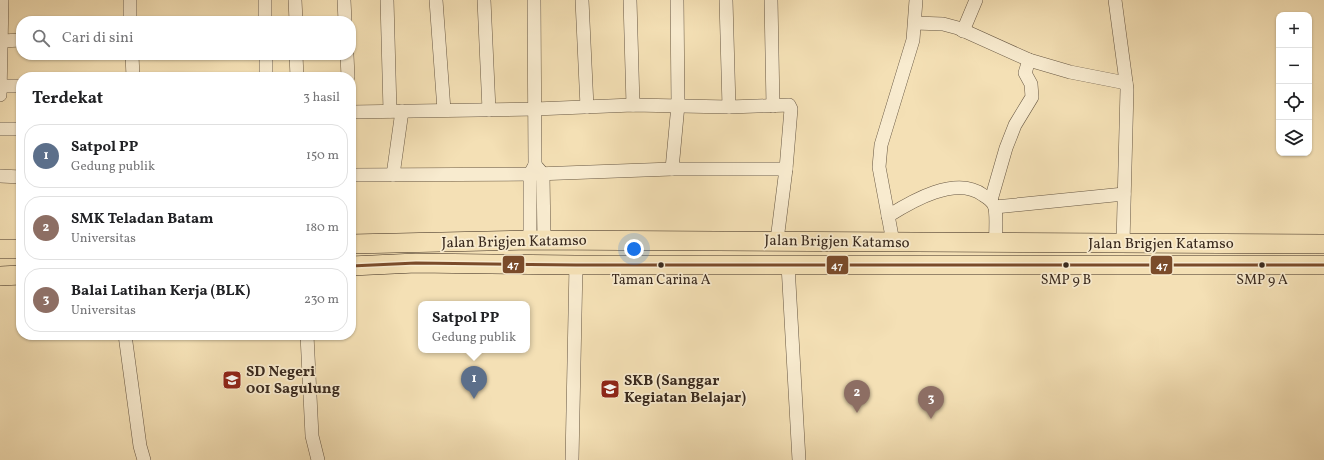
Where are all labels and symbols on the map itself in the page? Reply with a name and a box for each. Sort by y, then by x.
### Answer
street label: Jalan Brigjen Katamso [441,231,587,254]
street label: Jalan Brigjen Katamso [764,231,910,254]
street label: Jalan Brigjen Katamso [1088,234,1234,255]
your location [624,239,644,259]
line badge: 47 [502,255,525,274]
line badge: 47 [826,255,849,275]
line badge: 47 [1150,255,1173,275]
text: 47 [507,258,519,273]
text: 47 [831,259,843,274]
text: 47 [1156,259,1168,274]
marker: Taman Carina A [656,260,666,270]
marker: SMP 9 B [1061,260,1071,270]
marker: SMP 9 A [1257,260,1267,270]
place label: Taman Carina A [611,271,711,290]
place label: SMP 9 B [1041,271,1091,290]
place label: SMP 9 A [1236,271,1288,290]
place label: SD Negeri 001 Sagulung [246,362,340,400]
pin: 1 [461,366,487,399]
school or university icon: SD Negeri 001 Sagulung [221,369,243,391]
place label: SKB (Sanggar Kegiatan Belajar) [624,371,746,409]
school or university icon: SKB (Sanggar Kegiatan Belajar) [599,378,621,400]
pin: 2 [844,380,870,413]
pin: 3 [918,386,944,419]

